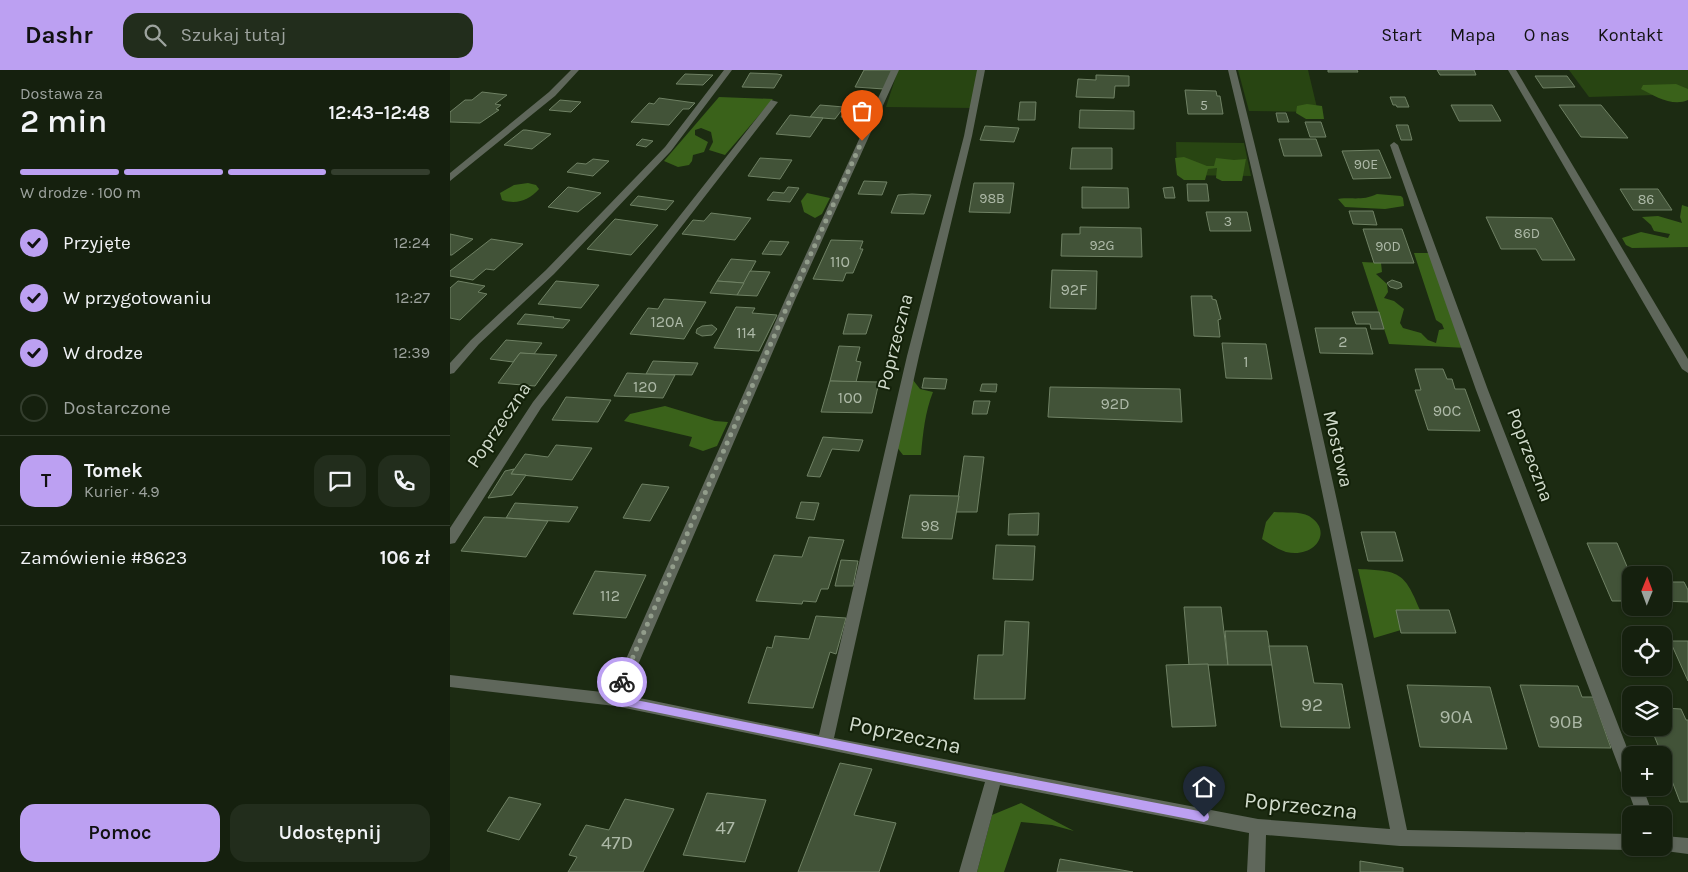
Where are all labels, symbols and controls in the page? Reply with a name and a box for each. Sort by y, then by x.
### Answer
search box [123,13,473,58]
text: Dashr [25,21,93,49]
icon: search [141,21,169,49]
text: Szukaj tutaj [181,24,286,46]
text: Start [1381,24,1422,46]
text: Mapa [1450,24,1496,46]
text: O nas [1524,24,1570,46]
text: Kontakt [1598,24,1663,46]
text: Dostawa za [20,84,103,103]
pin [841,90,883,141]
icon: bag [848,97,876,125]
house number: 5 [1200,97,1208,114]
text: 12:43–12:48 [328,102,430,124]
text: 2 min [20,103,107,140]
house number: 90E [1354,156,1378,173]
text: W drodze · 100 m [20,183,141,202]
house number: 98B [979,190,1005,207]
house number: 86 [1638,191,1654,208]
house number: 3 [1224,213,1232,230]
house number: 86D [1514,225,1540,242]
icon: check [20,229,48,257]
text: Przyjęte [63,232,131,254]
text: 12:24 [394,233,430,252]
house number: 92G [1089,237,1115,254]
house number: 90D [1375,238,1401,255]
house number: 110 [830,252,850,271]
house number: 92F [1061,280,1087,299]
icon: check [20,284,48,312]
text: W przygotowaniu [63,287,212,309]
text: 12:27 [395,288,430,307]
street label: Poprzeczna [872,292,918,392]
house number: 120A [650,312,684,331]
house number: 114 [736,323,756,342]
house number: 2 [1338,332,1348,351]
icon: check [20,339,48,367]
text: W drodze [63,342,143,364]
text: 12:39 [393,343,430,362]
house number: 1 [1243,352,1249,371]
house number: 120 [633,377,657,396]
street label: Poprzeczna [462,378,536,472]
house number: 100 [838,388,862,407]
house number: 92D [1100,394,1130,413]
text: Dostarczone [63,397,171,419]
house number: 90C [1433,401,1461,420]
street label: Poprzeczna [1502,405,1558,505]
street label: Mostowa [1318,408,1358,490]
button: chat [314,455,366,507]
button: phone [378,455,430,507]
text: Tomek [84,460,142,482]
text: T [41,470,51,492]
text: Kurier · 4.9 [84,482,160,501]
house number: 98 [920,516,940,535]
text: Zamówienie #8623 [20,547,187,569]
text: 106 zł [380,547,430,569]
north arrow [1622,566,1672,616]
map controls [1622,566,1672,856]
house number: 112 [600,586,620,605]
button: locate [1622,626,1672,676]
courier [597,657,647,707]
icon: bike [608,668,636,696]
button: layers [1622,686,1672,736]
house number: 92 [1301,694,1323,716]
house number: 90A [1439,706,1473,728]
street label: Poprzeczna [847,710,963,760]
house number: 90B [1549,711,1583,733]
button: + [1622,746,1672,796]
pin [1183,766,1225,817]
icon: home [1190,773,1218,801]
street label: Poprzeczna [1243,787,1359,825]
button: Pomoc [20,804,220,862]
button: Udostępnij [230,804,430,862]
button: − [1622,806,1672,856]
house number: 47 [715,817,735,839]
house number: 47D [601,832,633,854]

